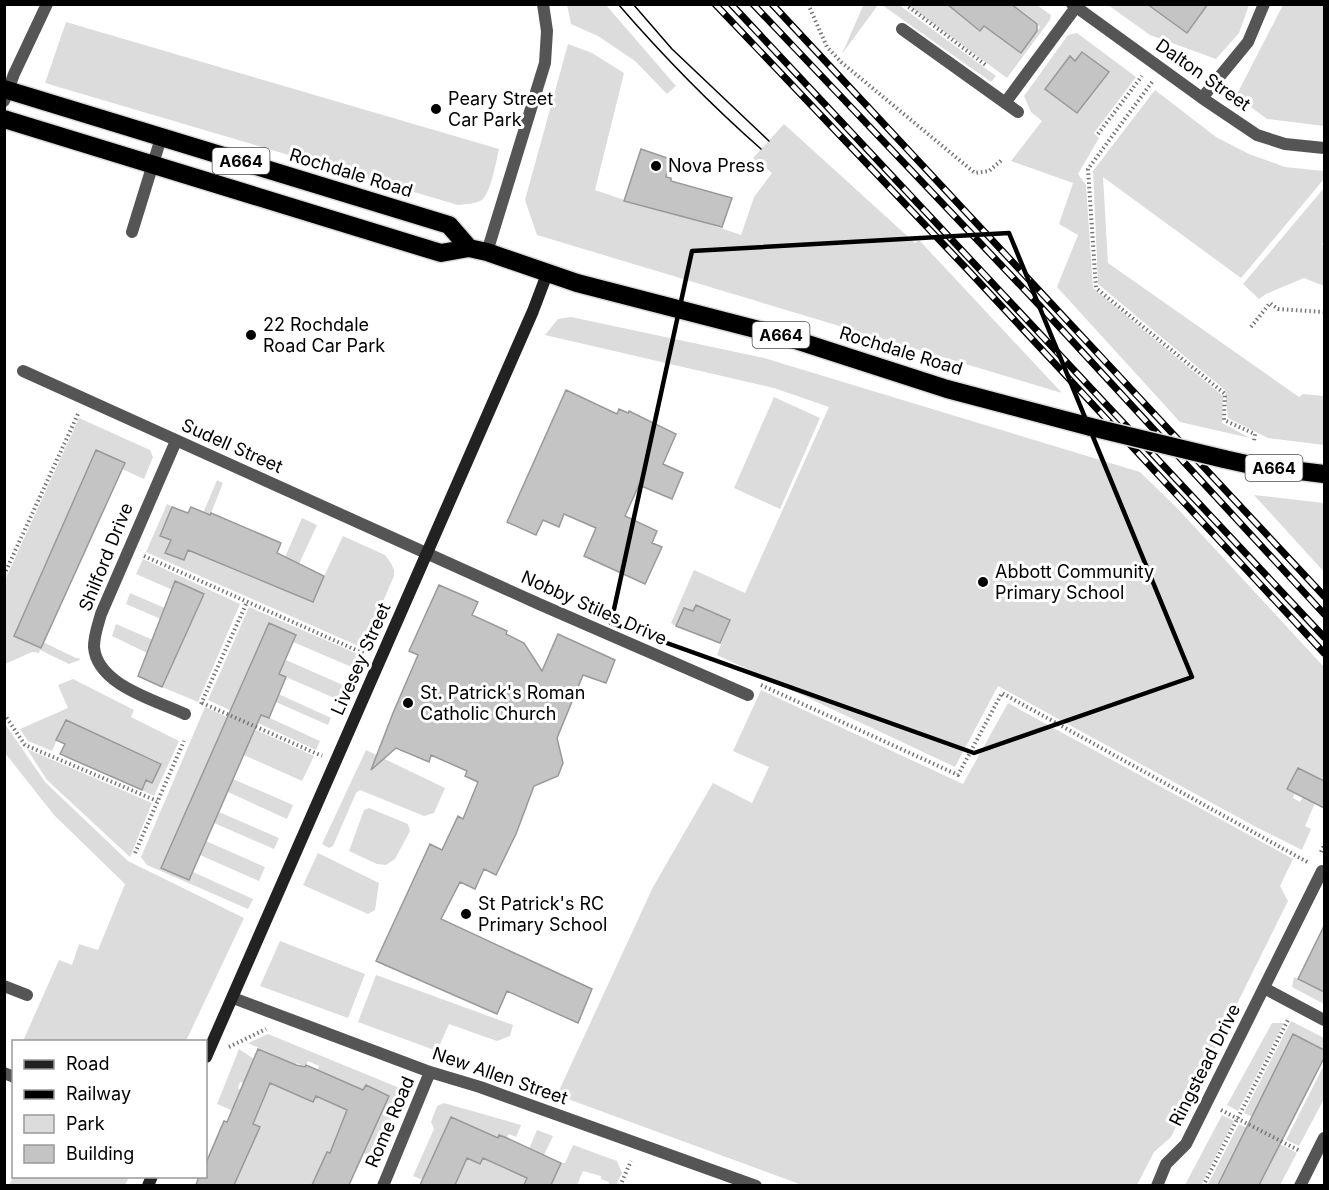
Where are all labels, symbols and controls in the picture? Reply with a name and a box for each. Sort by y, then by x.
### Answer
street label: Dalton Street [1152,34,1255,115]
place label: Peary Street Car Park [448,88,553,130]
marker: Peary Street Car Park [429,102,443,116]
street label: Rochdale Road [287,144,415,201]
road number: A664 [212,148,270,174]
place label: Nova Press [668,155,765,176]
marker: Nova Press [649,159,663,173]
place label: 22 Rochdale Road Car Park [263,314,385,356]
road number: A664 [752,322,810,348]
street label: Rochdale Road [837,322,965,379]
marker: 22 Rochdale Road Car Park [244,328,258,342]
street label: Sudell Street [178,414,286,477]
road number: A664 [1246,455,1302,481]
street label: Shilford Drive [74,500,137,614]
place label: Abbott Community Primary School [995,561,1154,603]
street label: Nobby Stiles Drive [518,566,670,649]
marker: Abbott Community Primary School [976,575,990,589]
street label: Livesey Street [326,599,395,718]
place label: St. Patrick's Roman Catholic Church [420,682,585,724]
marker: St. Patrick's Roman Catholic Church [401,696,415,710]
place label: St Patrick's RC Primary School [478,893,607,935]
marker: St Patrick's RC Primary School [459,907,473,921]
street label: Ringstead Drive [1165,1000,1244,1129]
legend [12,1040,207,1178]
street label: New Allen Street [430,1043,571,1109]
text: Road [66,1053,109,1074]
street label: Rome Road [361,1073,418,1170]
text: Railway [66,1083,131,1104]
text: Park [66,1113,105,1134]
text: Building [66,1143,134,1164]

